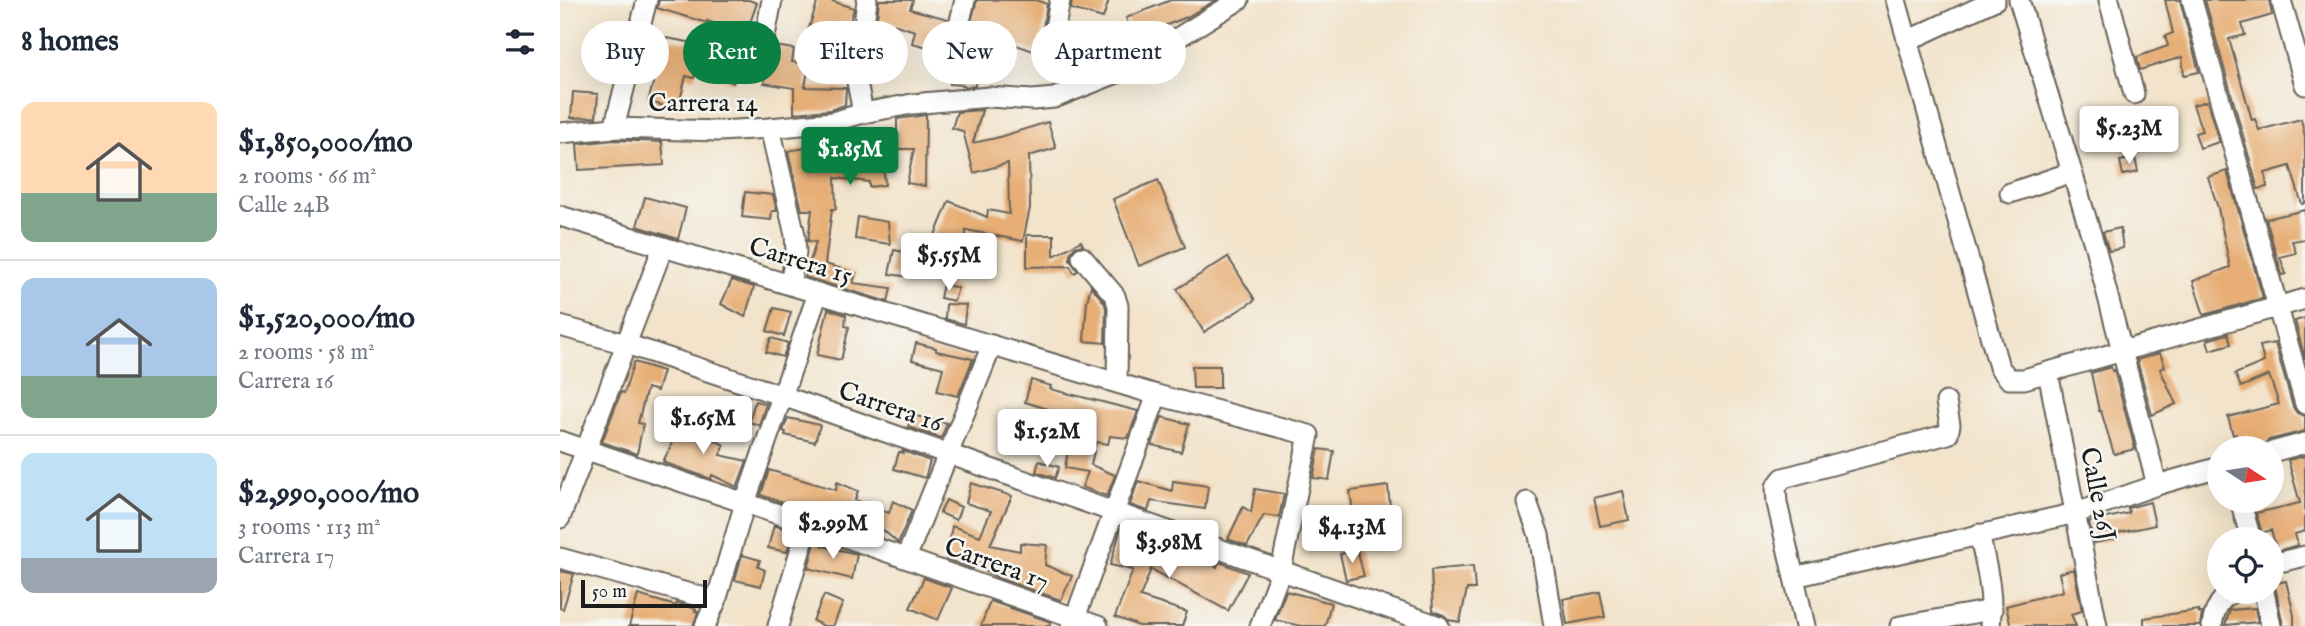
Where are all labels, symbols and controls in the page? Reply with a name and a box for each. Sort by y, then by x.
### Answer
chip: Buy [581,21,669,84]
chip: Rent [683,21,781,84]
chip: Filters [795,21,908,84]
chip: New [922,21,1017,84]
chip: Apartment [1031,21,1186,84]
text: 8 homes [21,23,119,61]
icon: filters [501,23,539,61]
street label: Carrera 14 [648,87,758,120]
pin: $5.23M [2072,106,2186,166]
text: $5.23M [2095,114,2163,143]
text: $1,850,000/mo [238,124,413,162]
pin: $1.85M [793,128,907,187]
icon: home [77,130,161,214]
text: $1.85M [817,135,883,164]
text: 2 rooms · 66 m² [238,162,377,191]
text: Calle 24B [238,191,330,220]
street label: Carrera 15 [745,230,856,293]
pin: $5.55M [892,233,1006,293]
text: $5.55M [917,241,981,270]
text: $1,520,000/mo [238,300,415,338]
icon: home [77,306,161,390]
text: 2 rooms · 58 m² [238,338,375,367]
text: Carrera 16 [238,367,334,396]
street label: Carrera 16 [834,374,948,441]
pin: $1.65M [646,396,760,456]
text: $1.65M [670,404,736,433]
pin: $1.52M [990,410,1104,469]
text: $1.52M [1014,417,1080,446]
north arrow [2207,436,2284,513]
map controls [2207,436,2284,604]
street label: Calle 26J [2072,444,2123,545]
text: $2,990,000/mo [238,475,419,513]
icon: home [77,481,161,565]
pin: $2.99M [776,502,890,561]
pin: $4.13M [1295,505,1409,565]
text: $2.99M [798,509,868,538]
text: 3 rooms · 113 m² [238,513,381,542]
text: $4.13M [1318,513,1386,542]
pin: $3.98M [1112,520,1226,580]
button: locate [2207,527,2284,604]
text: $3.98M [1136,528,1202,557]
street label: Carrera 17 [940,530,1053,599]
text: Carrera 17 [238,542,335,571]
scale bar [581,577,707,609]
text: 50 m [592,580,627,604]

